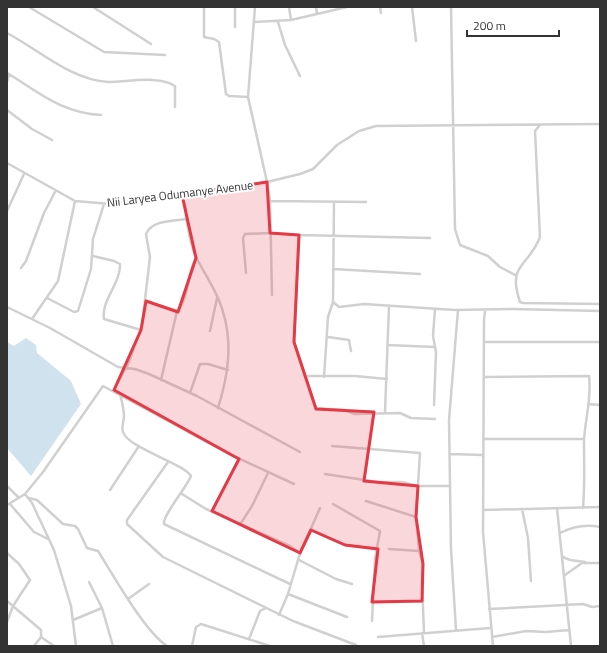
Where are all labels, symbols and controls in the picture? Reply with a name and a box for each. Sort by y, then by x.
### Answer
scale bar [467,12,559,38]
text: 200 m [473,16,506,35]
street label: Nii Laryea Odumanye Avenue [106,175,254,212]

